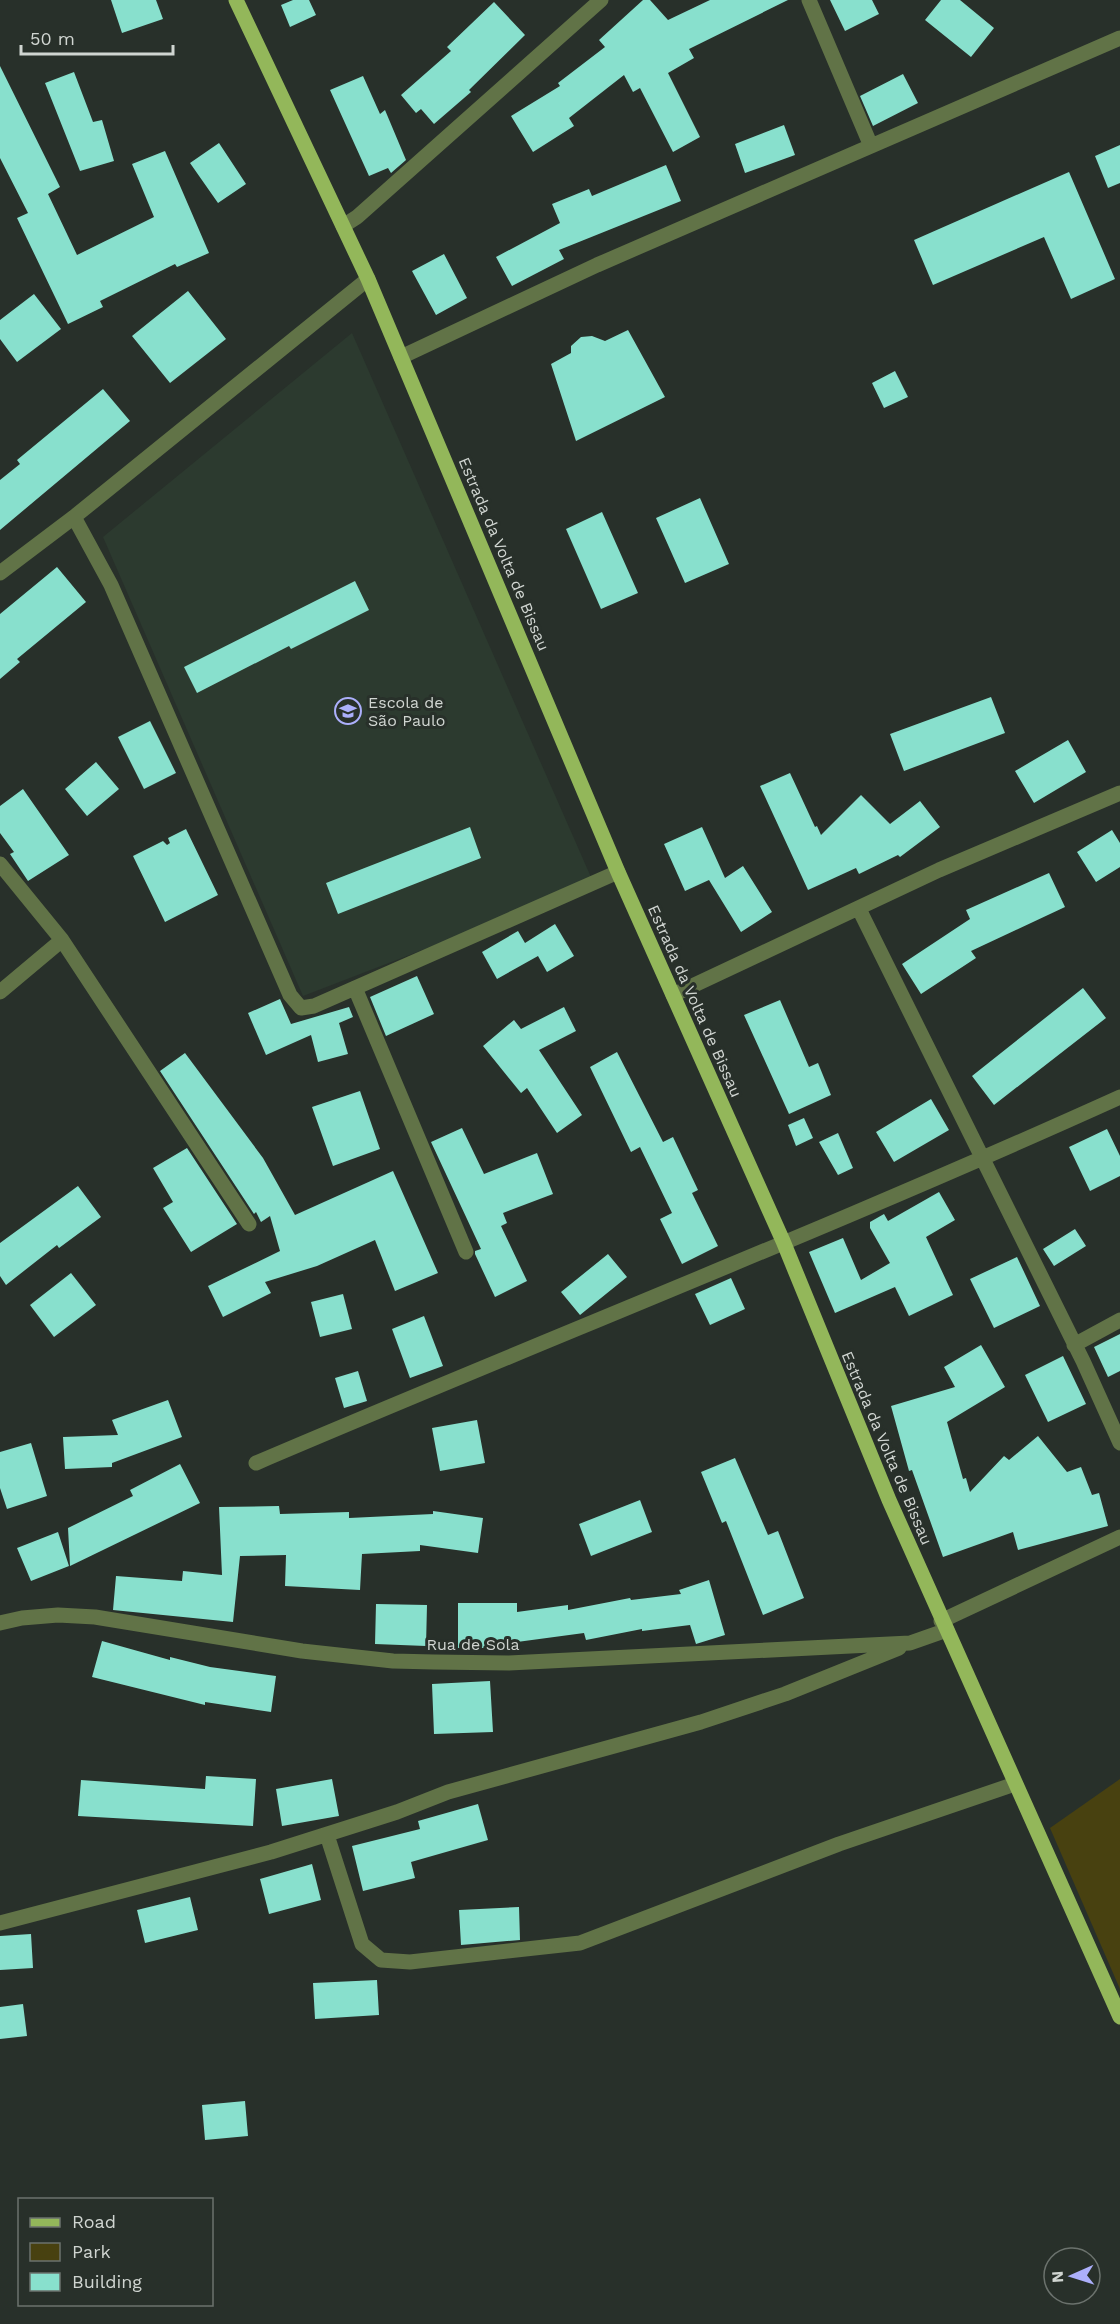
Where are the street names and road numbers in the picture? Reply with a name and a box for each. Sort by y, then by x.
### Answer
street label: Estrada da Volta de Bissau [455,454,553,654]
street label: Estrada da Volta de Bissau [644,902,746,1100]
street label: Estrada da Volta de Bissau [838,1348,936,1548]
street label: Rua de Sola [426,1635,520,1654]

